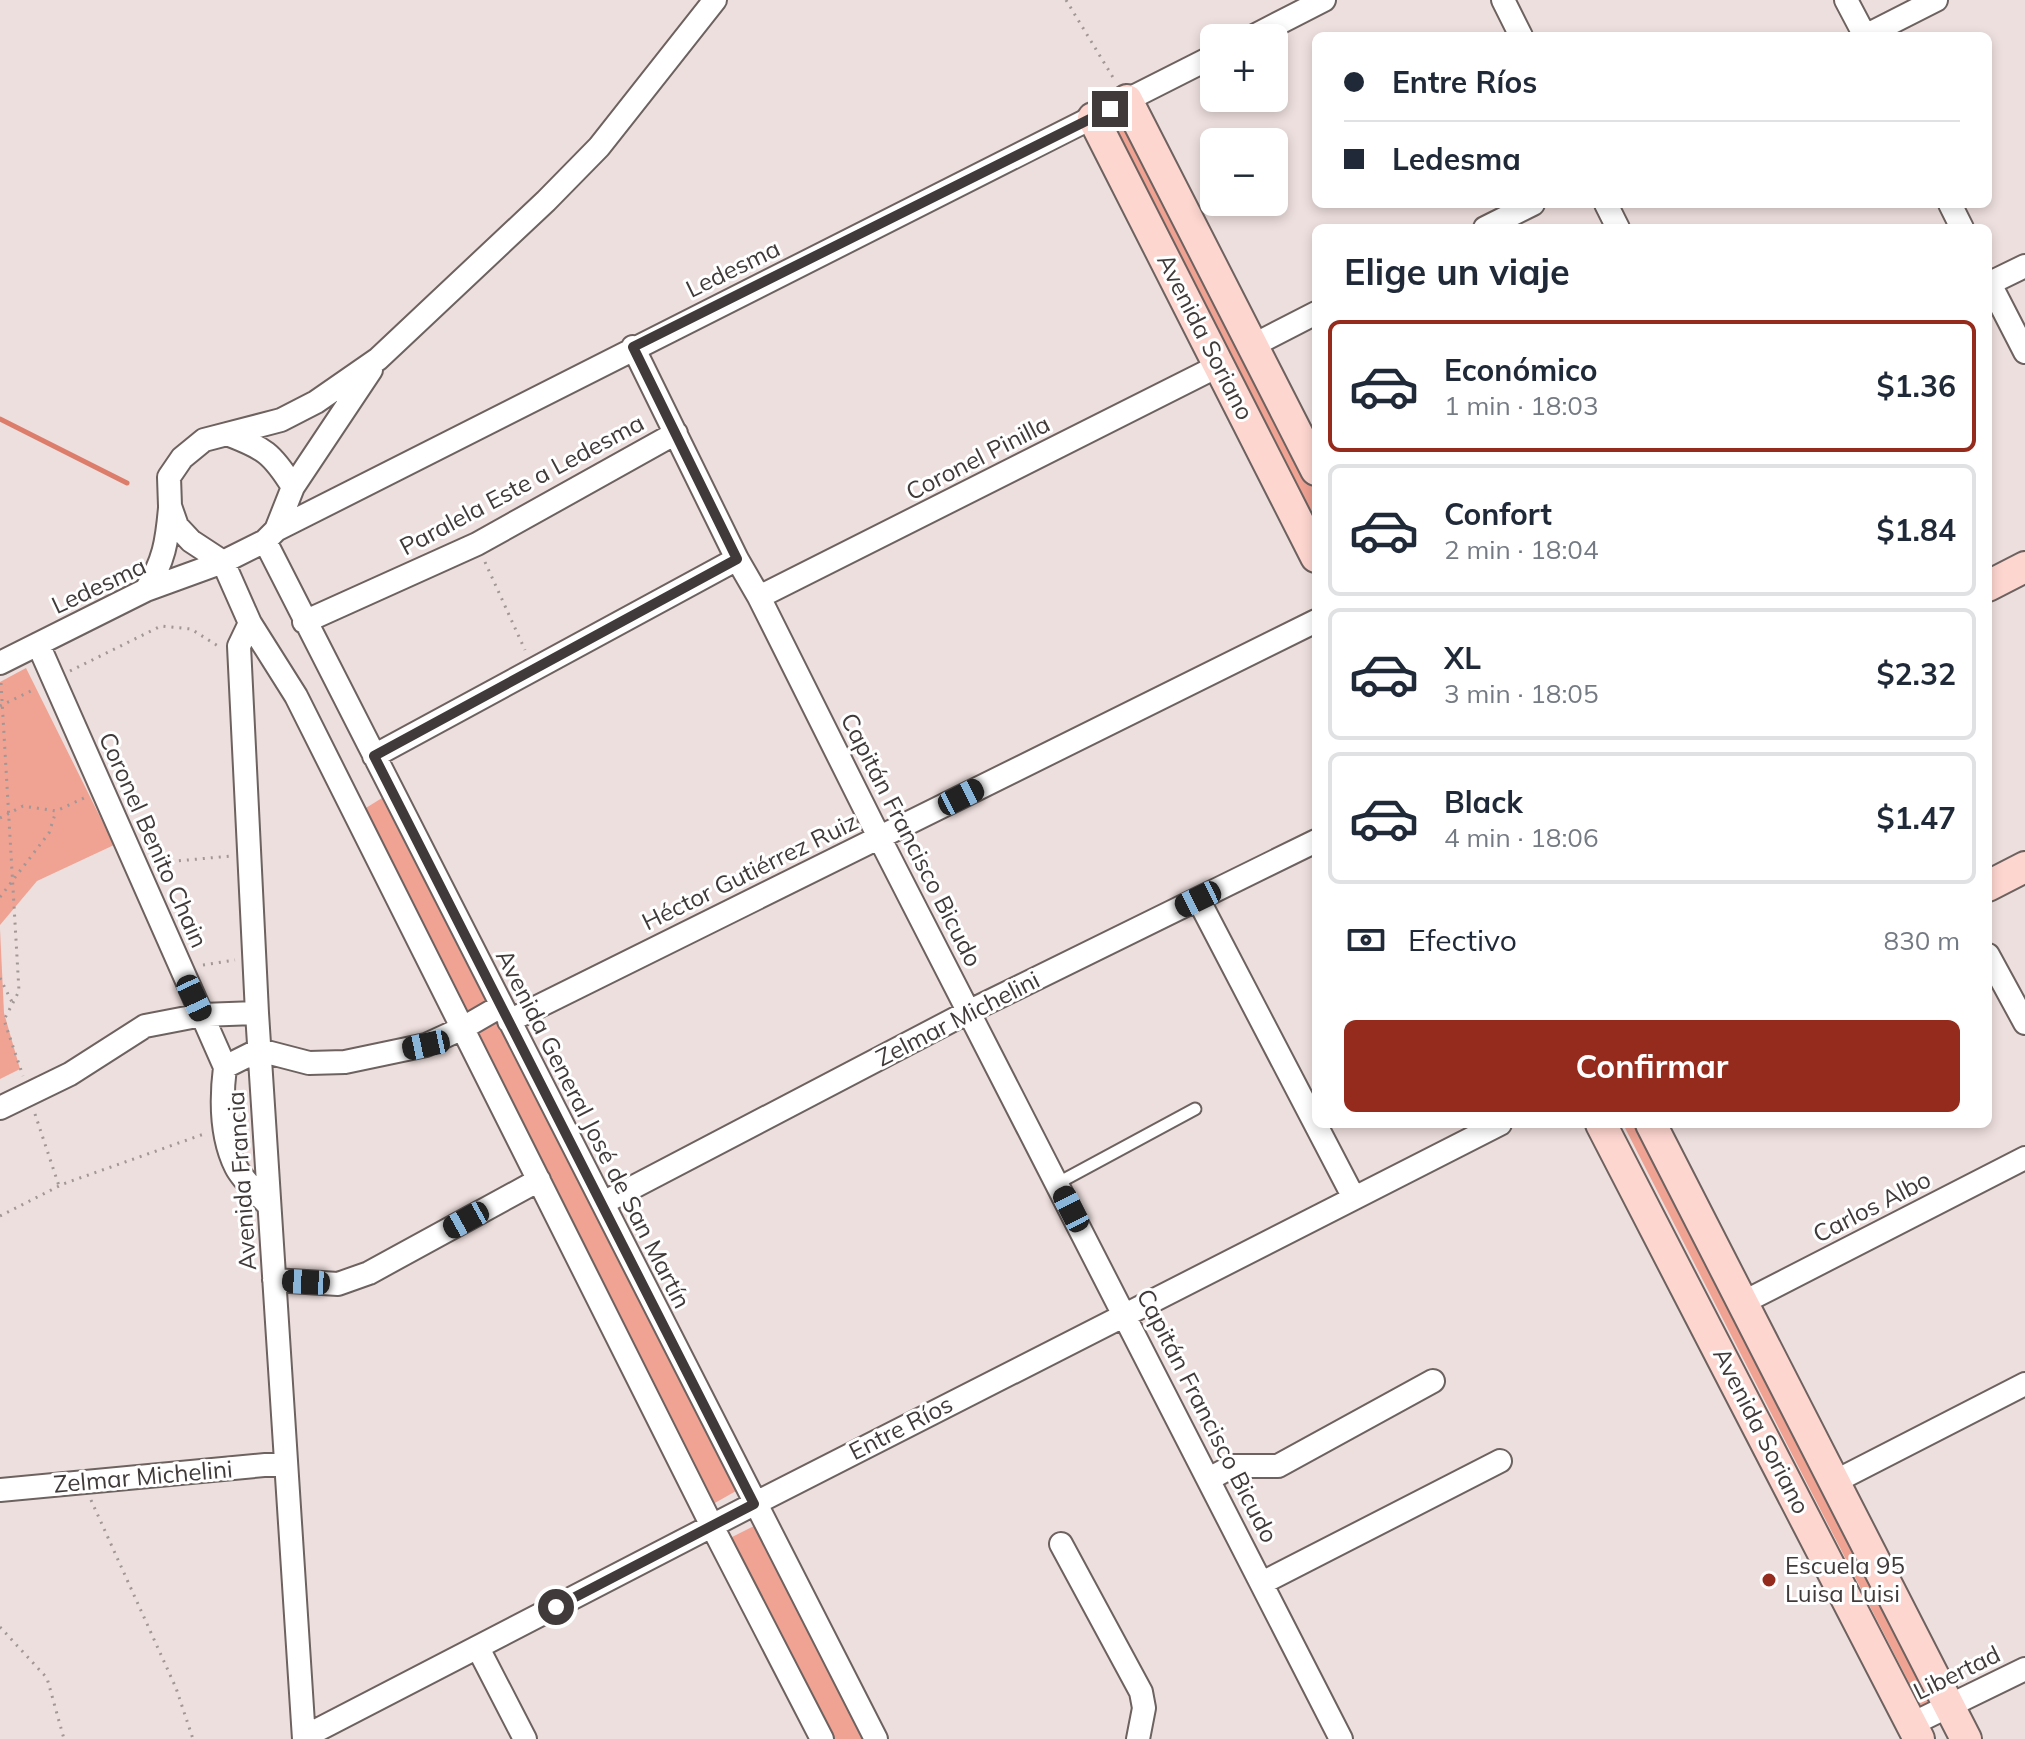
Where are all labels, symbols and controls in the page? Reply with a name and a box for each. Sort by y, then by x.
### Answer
map controls [1200,24,1288,216]
button: + [1200,24,1288,112]
text: Entre Ríos [1392,63,1537,101]
route end [1092,91,1128,127]
button: − [1200,128,1288,216]
text: Ledesma [1392,140,1521,178]
street label: Ledesma [681,233,784,304]
street label: Avenida Soriano [1151,248,1261,425]
text: Elige un viaje [1344,249,1570,294]
icon: car [1348,350,1420,422]
text: Económico [1444,351,1598,389]
text: $1.36 [1877,367,1956,405]
text: 1 min · 18:03 [1444,389,1599,422]
street label: Paralela Este a Ledesma [394,407,649,561]
street label: Coronel Pinilla [901,408,1055,506]
icon: car [1348,494,1420,566]
text: Confort [1444,495,1552,533]
text: $1.84 [1877,511,1956,549]
text: 2 min · 18:04 [1444,533,1599,566]
street label: Ledesma [47,550,151,620]
icon: car [1348,638,1420,710]
text: XL [1444,639,1481,677]
text: $2.32 [1877,655,1956,693]
text: 3 min · 18:05 [1444,677,1599,710]
street label: Capitán Francisco Bicudo [835,708,989,972]
street label: Coronel Benito Chain [93,727,215,952]
car [934,775,988,819]
icon: car [1348,782,1420,854]
text: Black [1444,783,1523,821]
text: $1.47 [1877,799,1956,837]
street label: Héctor Gutiérrez Ruiz [637,806,862,936]
text: 4 min · 18:06 [1444,821,1599,854]
car [1171,878,1225,920]
icon: cash [1344,918,1388,962]
text: Efectivo [1408,921,1517,959]
text: 830 m [1884,924,1960,957]
street label: Avenida General José de San Martín [490,944,698,1313]
street label: Zelmar Michelini [871,964,1044,1072]
car [173,971,215,1025]
button: Confirmar [1344,1020,1960,1112]
car [400,1028,452,1062]
street label: Avenida Francia [220,1090,262,1272]
street label: Carlos Albo [1808,1164,1935,1249]
car [1049,1182,1093,1236]
car [439,1198,493,1242]
car [281,1269,331,1295]
street label: Capitán Francisco Bicudo [1131,1284,1285,1548]
street label: Avenida Soriano [1707,1342,1817,1519]
street label: Entre Ríos [844,1388,957,1466]
street label: Zelmar Michelini [52,1453,234,1499]
place label: Escuela 95 Luisa Luisi [1785,1550,1905,1608]
marker: Escuela 95 Luisa Luisi [1760,1571,1778,1589]
route start [538,1589,574,1625]
street label: Libertad [1908,1638,2005,1706]

